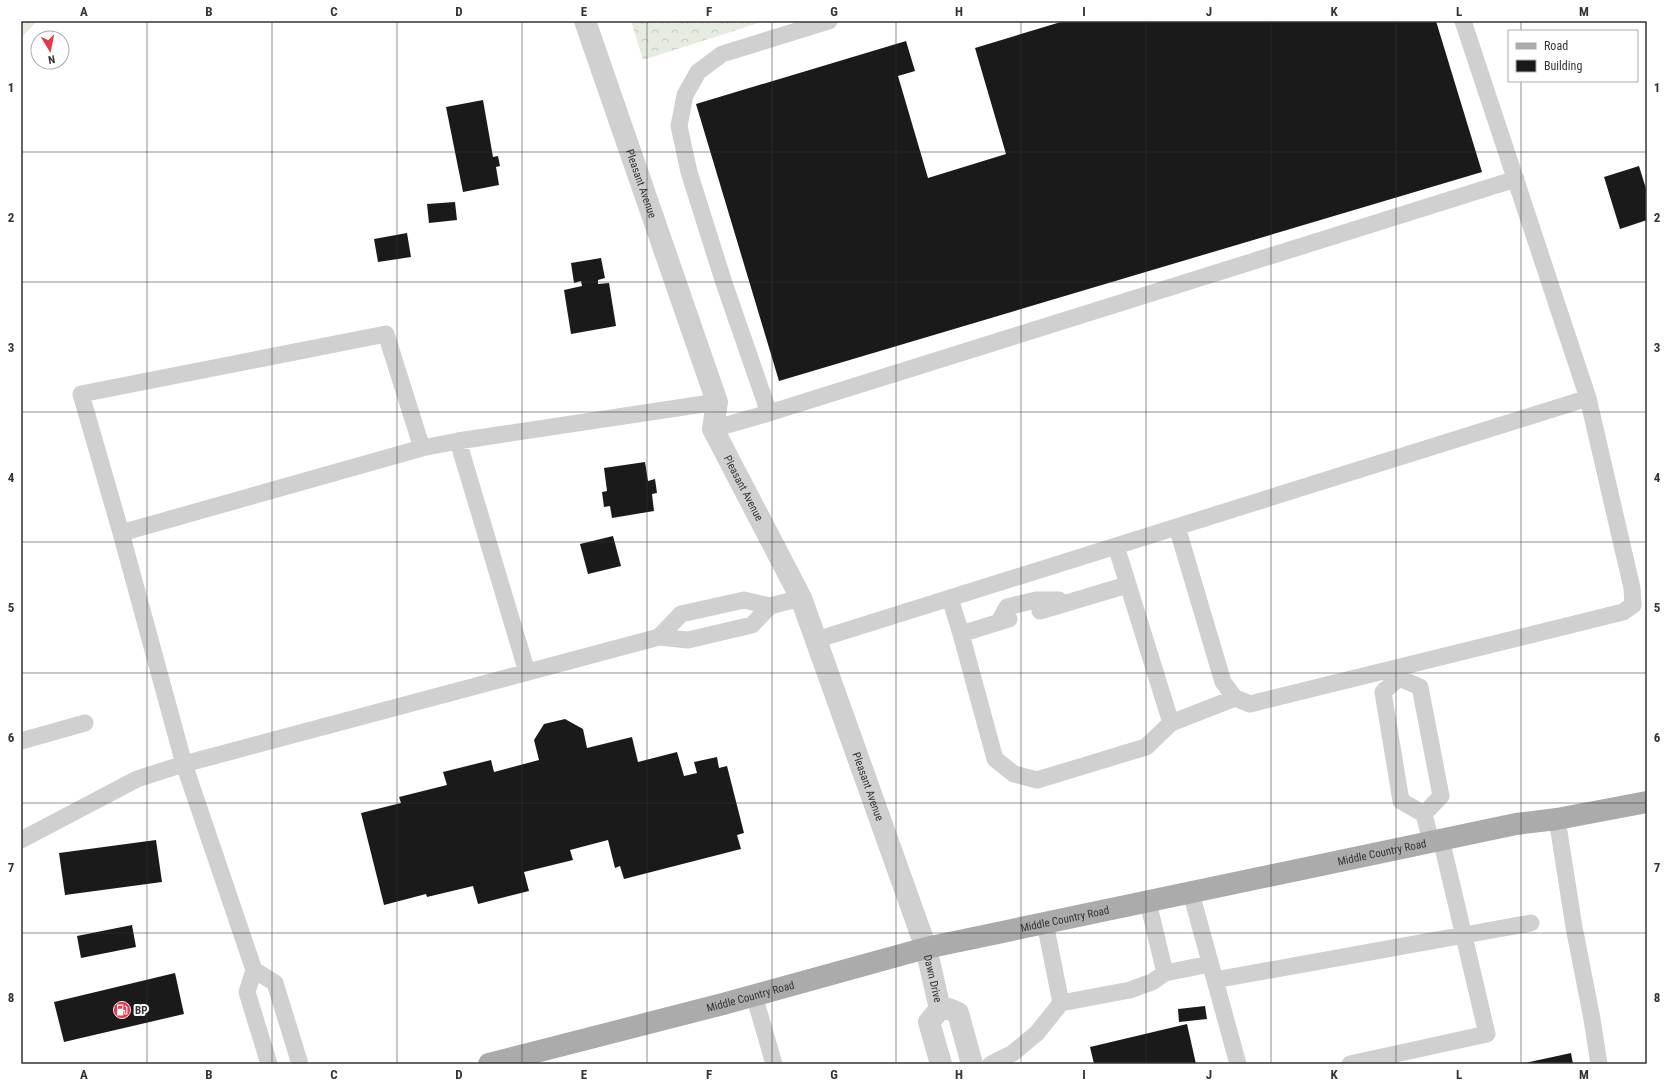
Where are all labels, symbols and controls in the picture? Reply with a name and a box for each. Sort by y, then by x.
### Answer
text: A [80,4,88,19]
text: B [205,4,213,19]
text: C [330,4,338,19]
text: D [455,4,463,19]
text: E [581,4,588,19]
text: F [706,4,712,19]
text: G [830,4,838,19]
text: H [955,4,963,19]
text: I [1082,4,1086,19]
text: J [1206,4,1212,19]
text: K [1330,4,1338,19]
text: L [1456,4,1462,19]
text: M [1579,4,1589,19]
north arrow [30,30,70,70]
legend [1508,30,1638,82]
text: Road [1544,39,1568,53]
text: N [47,52,56,66]
text: Building [1544,59,1582,73]
text: 1 [8,80,14,95]
text: 1 [1654,80,1660,95]
street label: Pleasant Avenue [623,147,659,220]
text: 2 [8,210,15,225]
text: 2 [1654,210,1661,225]
text: 3 [8,340,14,355]
text: 3 [1654,340,1660,355]
street label: Pleasant Avenue [721,453,766,523]
text: 4 [8,470,15,485]
text: 4 [1654,470,1661,485]
text: 5 [8,600,15,615]
text: 5 [1654,600,1661,615]
text: 6 [8,730,15,745]
text: 6 [1654,730,1661,745]
street label: Pleasant Avenue [850,750,887,822]
street label: Middle Country Road [1336,837,1427,868]
text: 7 [8,860,15,875]
text: 7 [1654,860,1661,875]
street label: Middle Country Road [1019,903,1110,934]
street label: Dawn Drive [921,953,945,1004]
street label: Middle Country Road [705,978,796,1014]
text: 8 [8,990,14,1005]
text: 8 [1654,990,1660,1005]
fuel station icon: BP [112,1000,132,1020]
place label: BP [135,1004,147,1017]
text: A [80,1067,88,1082]
text: B [205,1067,213,1082]
text: C [330,1067,338,1082]
text: D [455,1067,463,1082]
text: E [581,1067,588,1082]
text: F [706,1067,712,1082]
text: G [830,1067,838,1082]
text: H [955,1067,963,1082]
text: I [1082,1067,1086,1082]
text: J [1206,1067,1212,1082]
text: K [1330,1067,1338,1082]
text: L [1456,1067,1462,1082]
text: M [1579,1067,1589,1082]

